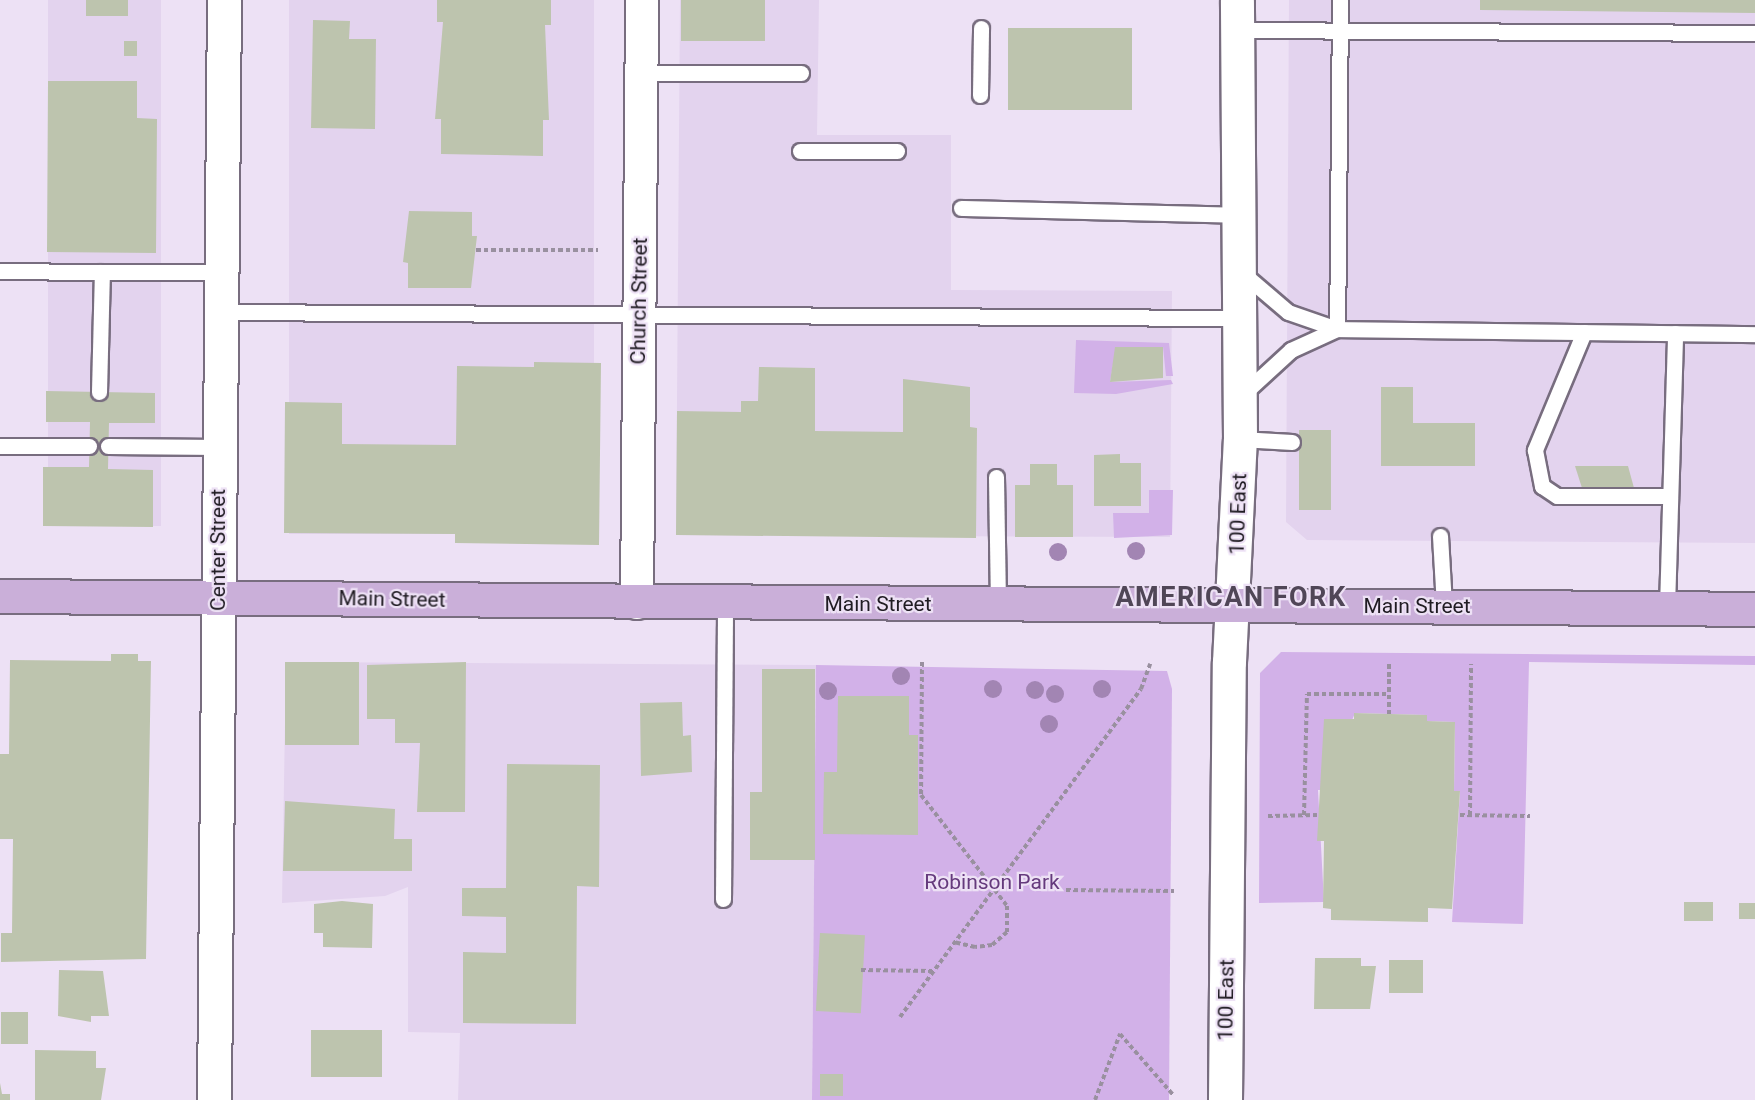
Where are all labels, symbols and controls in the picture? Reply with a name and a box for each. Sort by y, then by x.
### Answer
street label: Church Street [625,237,653,365]
street label: 100 East [1224,473,1252,555]
street label: Center Street [205,489,231,611]
district label: AMERICAN FORK [1115,582,1347,614]
street label: Main Street [338,585,446,613]
street label: Main Street [824,591,932,617]
street label: Main Street [1363,593,1471,619]
park label: Robinson Park [924,869,1060,895]
street label: 100 East [1213,959,1239,1041]

